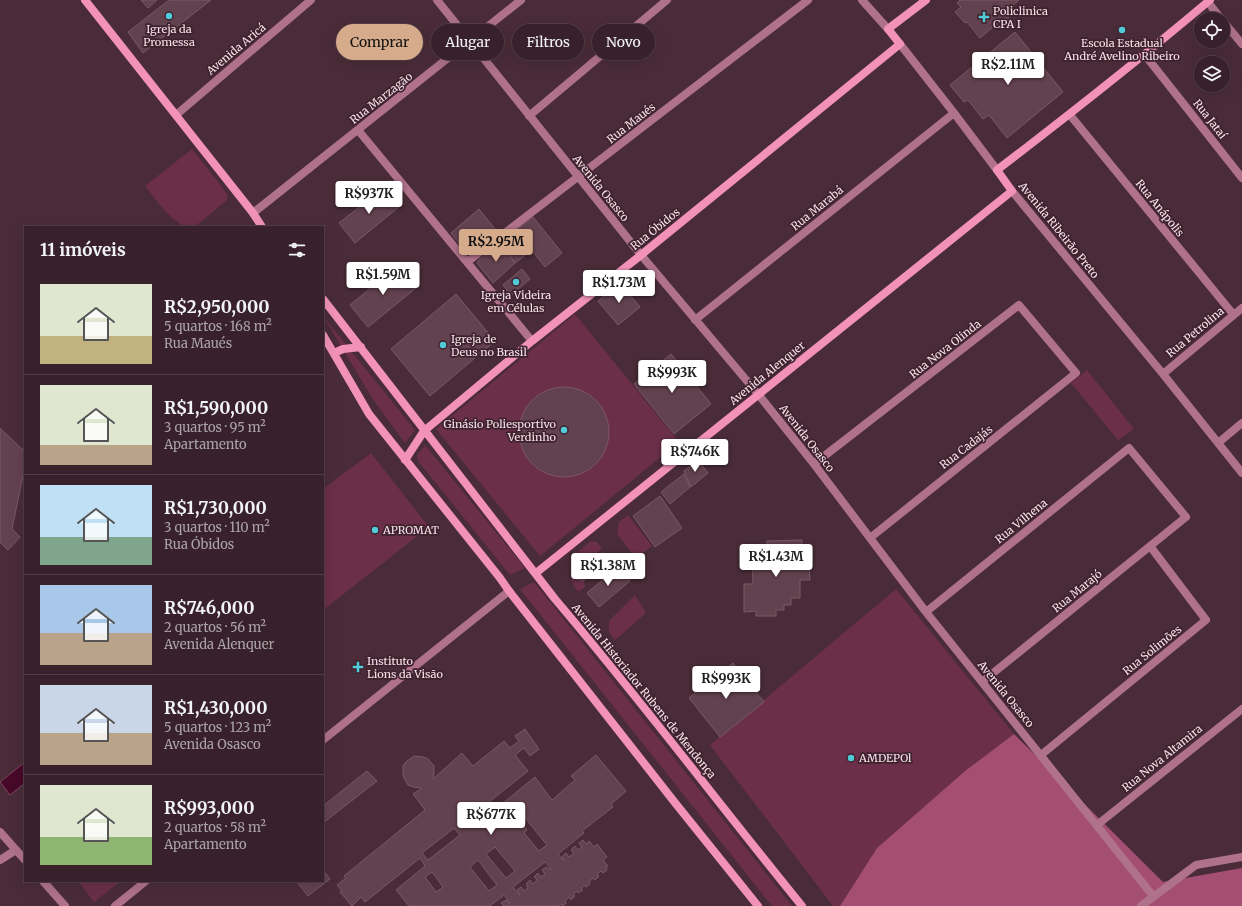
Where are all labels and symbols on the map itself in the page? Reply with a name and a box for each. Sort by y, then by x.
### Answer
place label: Policlinica CPA I [993,4,1048,31]
marker: Igreja da Promessa [164,11,174,21]
marker: Policlinica CPA I [978,11,990,23]
street label: Avenida Aricá [203,20,268,78]
place label: Igreja da Promessa [143,22,195,49]
marker: Escola Estadual André Avelino Ribeiro [1117,25,1127,35]
place label: Escola Estadual André Avelino Ribeiro [1063,36,1180,63]
pin: R$2.11M [971,52,1045,86]
street label: Rua Marzagão [347,69,416,127]
street label: Rua Jataí [1190,96,1230,142]
street label: Rua Maués [604,100,658,146]
street label: Avenida Osasco [569,151,633,225]
street label: Rua Anápolis [1133,177,1187,239]
street label: Avenida Ribeirão Preto [1015,178,1103,281]
pin: R$937K [336,181,402,215]
street label: Rua Marabá [788,183,846,233]
street label: Rua Óbidos [627,205,683,253]
pin: R$2.95M [459,229,533,263]
pin: R$1.59M [346,262,420,296]
pin: R$1.73M [582,270,656,304]
marker: Igreja Videira em Células [511,277,521,287]
place label: Igreja Videira em Células [481,288,551,315]
street label: Rua Petrolina [1163,304,1227,360]
street label: Rua Nova Olinda [906,317,984,381]
place label: Igreja de Deus no Brasil [451,332,527,359]
street label: Avenida Alenquer [726,338,808,408]
marker: Igreja de Deus no Brasil [438,340,448,350]
pin: R$993K [639,360,705,394]
street label: Avenida Osasco [776,401,838,475]
place label: Ginásio Poliesportivo Verdinho [444,417,557,444]
street label: Rua Cadajás [937,422,995,472]
marker: Ginásio Poliesportivo Verdinho [559,425,569,435]
pin: R$746K [662,439,728,473]
street label: Rua Vilhena [992,496,1050,546]
place label: APROMAT [382,523,439,537]
marker: APROMAT [370,525,380,535]
pin: R$1.43M [739,544,813,578]
pin: R$1.38M [571,553,645,587]
street label: Rua Marajó [1049,566,1105,615]
street label: Avenida Historiador Rubens de Mendonça [568,600,719,781]
street label: Rua Solimões [1120,622,1184,678]
place label: Instituto Lions da Visão [367,654,444,681]
street label: Avenida Osasco [974,657,1038,731]
marker: Instituto Lions da Visão [352,661,364,673]
pin: R$993K [693,666,759,700]
street label: Rua Nova Altamira [1119,721,1205,795]
place label: AMDEPOl [858,751,912,765]
marker: AMDEPOl [846,753,856,763]
pin: R$677K [458,802,524,836]

